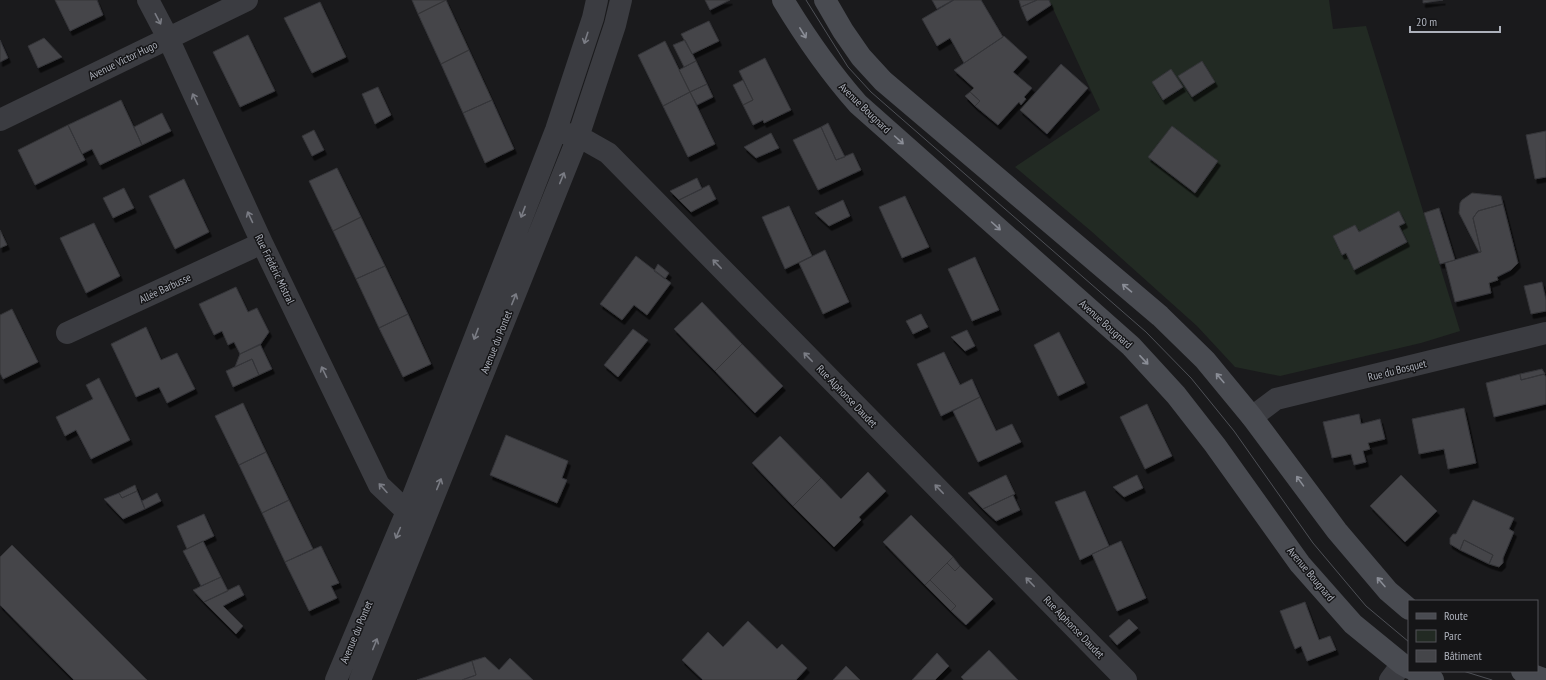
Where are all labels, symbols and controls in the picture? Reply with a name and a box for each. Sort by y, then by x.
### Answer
scale bar [1410,8,1500,34]
one-way arrow [154,13,162,25]
text: 20 m [1416,14,1437,29]
one-way arrow [800,27,808,39]
one-way arrow [582,31,590,43]
street label: Avenue Victor Hugo [86,37,160,83]
street label: Avenue Bougnard [836,80,894,136]
one-way arrow [191,93,198,105]
one-way arrow [893,135,903,144]
one-way arrow [559,172,566,184]
one-way arrow [519,206,527,218]
one-way arrow [246,211,253,223]
one-way arrow [991,222,1001,231]
street label: Rue Frédéric Mistral [252,232,298,307]
one-way arrow [713,259,722,269]
street label: Allée Barbusse [137,270,194,306]
one-way arrow [1122,284,1132,293]
one-way arrow [510,293,518,305]
street label: Avenue Bougnard [1077,297,1136,352]
street label: Avenue du Pontet [477,308,515,376]
one-way arrow [472,327,479,339]
one-way arrow [804,352,813,362]
one-way arrow [1139,355,1148,365]
street label: Rue du Bosquet [1366,356,1428,384]
street label: Rue Alphonse Daudet [814,362,880,430]
one-way arrow [320,366,327,378]
one-way arrow [1216,373,1225,384]
one-way arrow [1296,475,1304,486]
one-way arrow [436,479,443,491]
one-way arrow [378,483,387,493]
one-way arrow [934,484,944,494]
one-way arrow [393,526,401,538]
street label: Avenue Bougnard [1284,544,1338,604]
one-way arrow [1025,577,1035,587]
one-way arrow [1376,577,1385,588]
street label: Rue Alphonse Daudet [1041,593,1107,661]
street label: Avenue du Pontet [337,599,375,665]
legend [1408,600,1538,672]
text: Route [1444,608,1468,623]
text: Parc [1444,628,1462,643]
one-way arrow [372,638,379,650]
text: Bâtiment [1444,648,1482,663]

